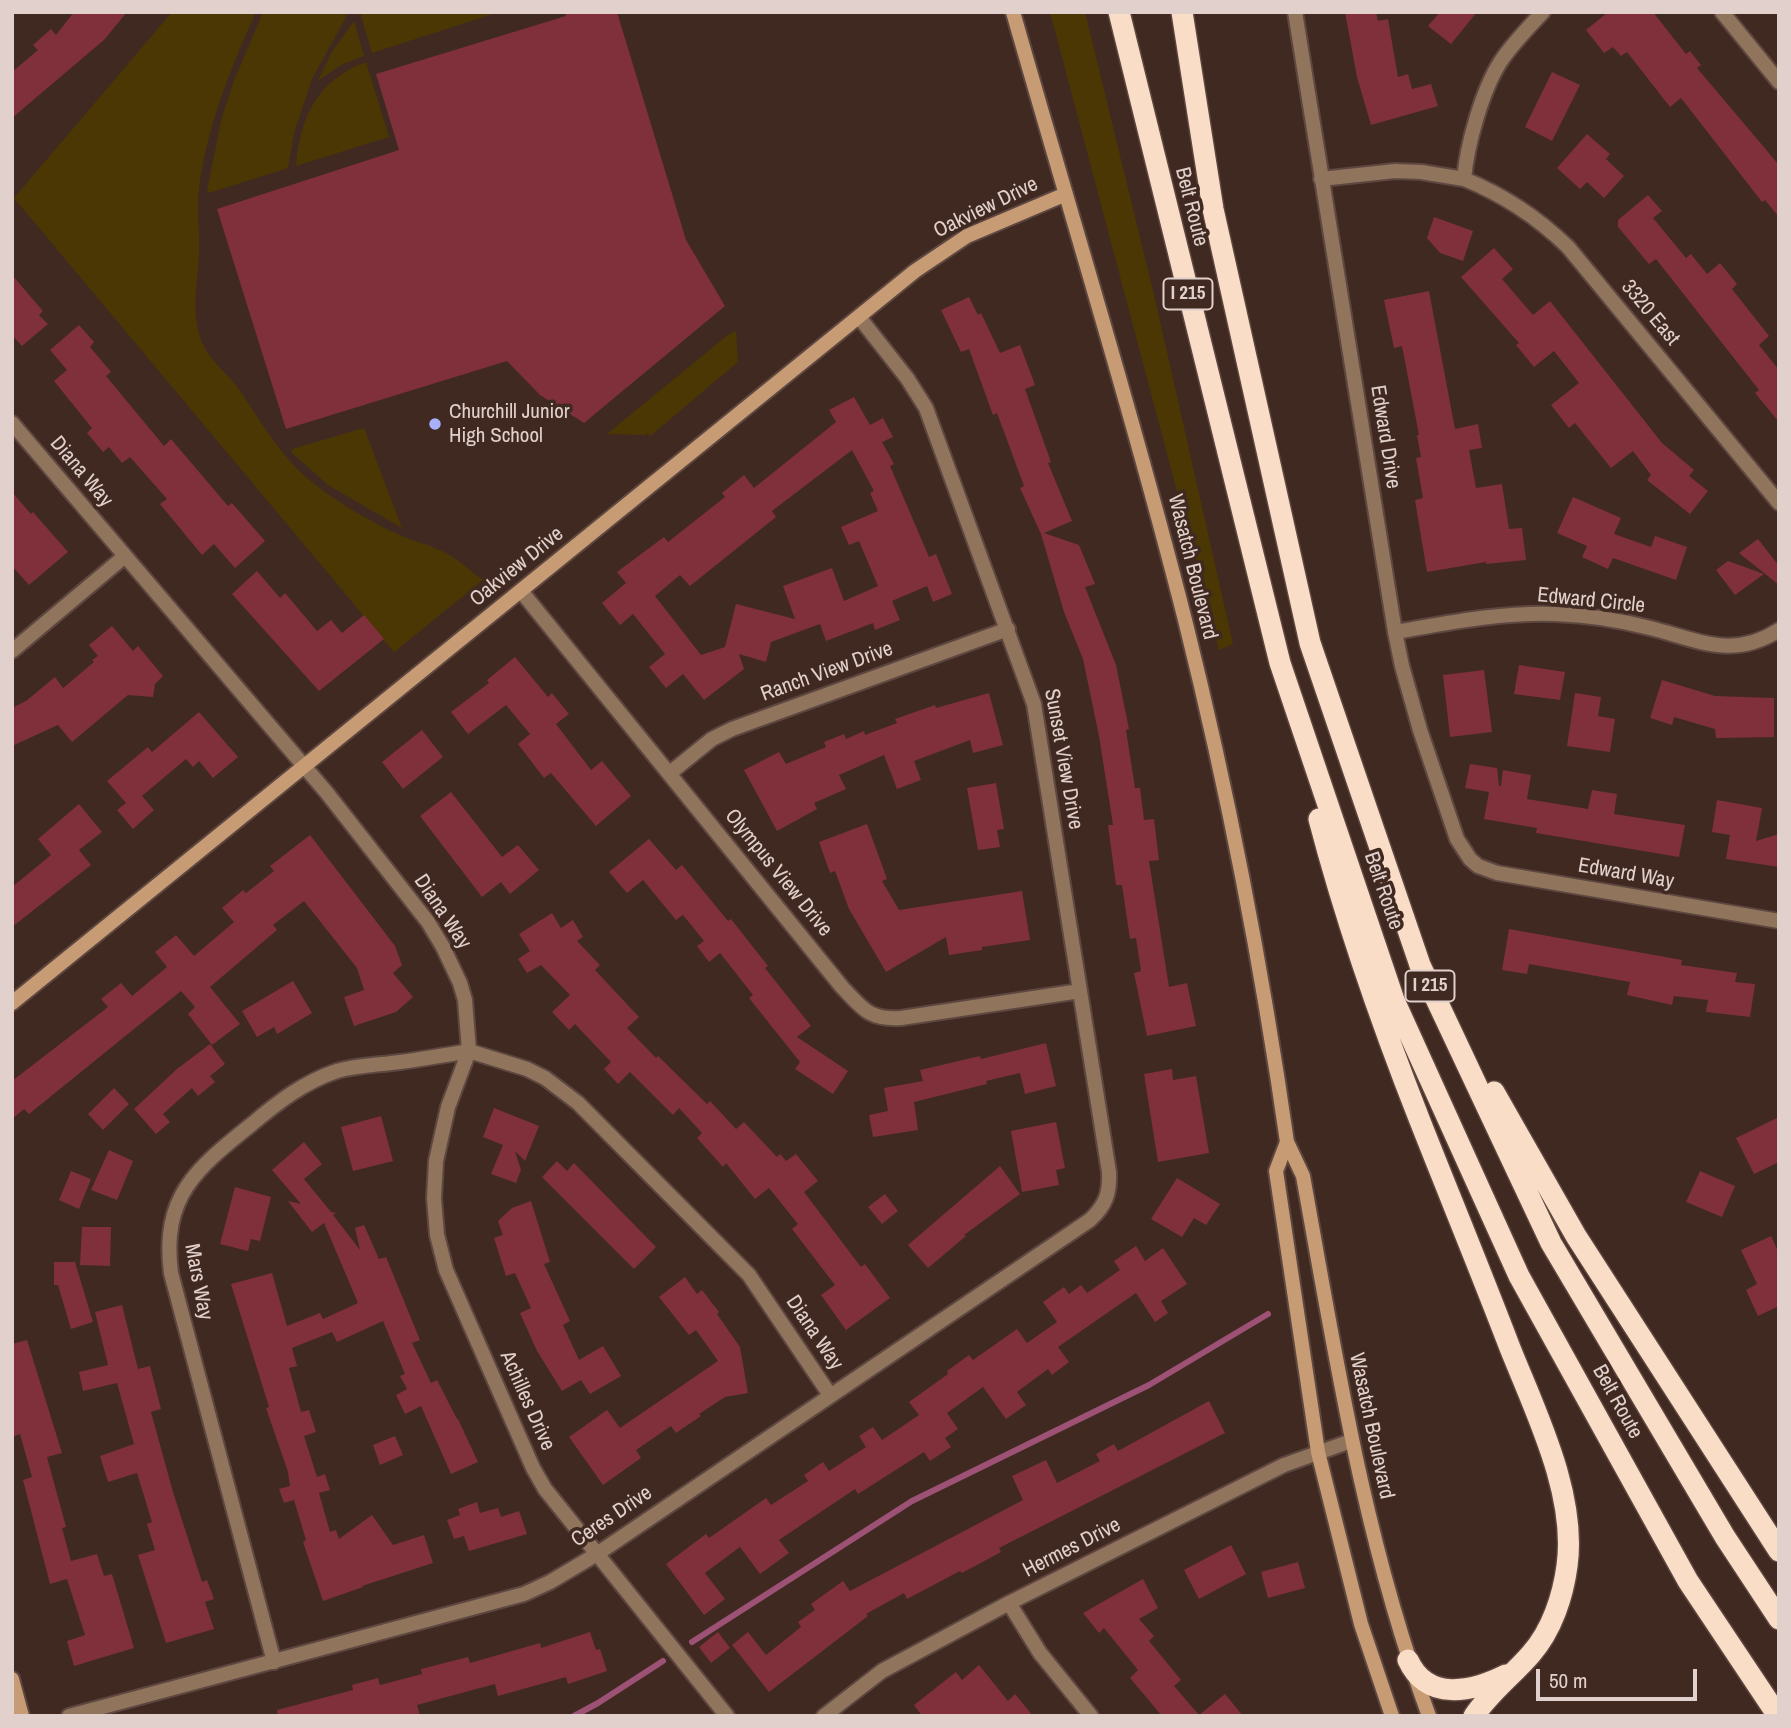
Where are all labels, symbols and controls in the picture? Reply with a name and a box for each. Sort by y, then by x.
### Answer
street label: Belt Route [1169,165,1213,249]
street label: Oakview Drive [930,172,1042,244]
street label: 3320 East [1615,275,1685,351]
road number: I 215 [1164,278,1212,310]
street label: Edward Drive [1364,384,1406,490]
place label: Churchill Junior High School [449,399,570,449]
marker: Churchill Junior High School [427,416,443,432]
street label: Diana Way [44,432,118,512]
street label: Wasatch Boulevard [1162,492,1222,642]
street label: Oakview Drive [465,522,569,612]
street label: Edward Circle [1536,583,1646,619]
street label: Ranch View Drive [758,636,896,708]
street label: Sunset View Drive [1038,687,1088,831]
street label: Olympus View Drive [719,804,837,942]
street label: Belt Route [1358,849,1408,933]
street label: Edward Way [1576,853,1676,895]
street label: Diana Way [408,870,476,954]
road number: I 215 [1406,970,1454,1002]
street label: Mars Way [178,1242,218,1322]
street label: Diana Way [780,1291,848,1375]
street label: Achilles Drive [494,1347,560,1455]
street label: Wasatch Boulevard [1343,1351,1399,1501]
street label: Belt Route [1586,1361,1648,1443]
street label: Ceres Drive [567,1481,657,1553]
street label: Hermes Drive [1019,1513,1125,1583]
scale bar [1539,1654,1700,1698]
text: 50 m [1549,1666,1587,1695]

